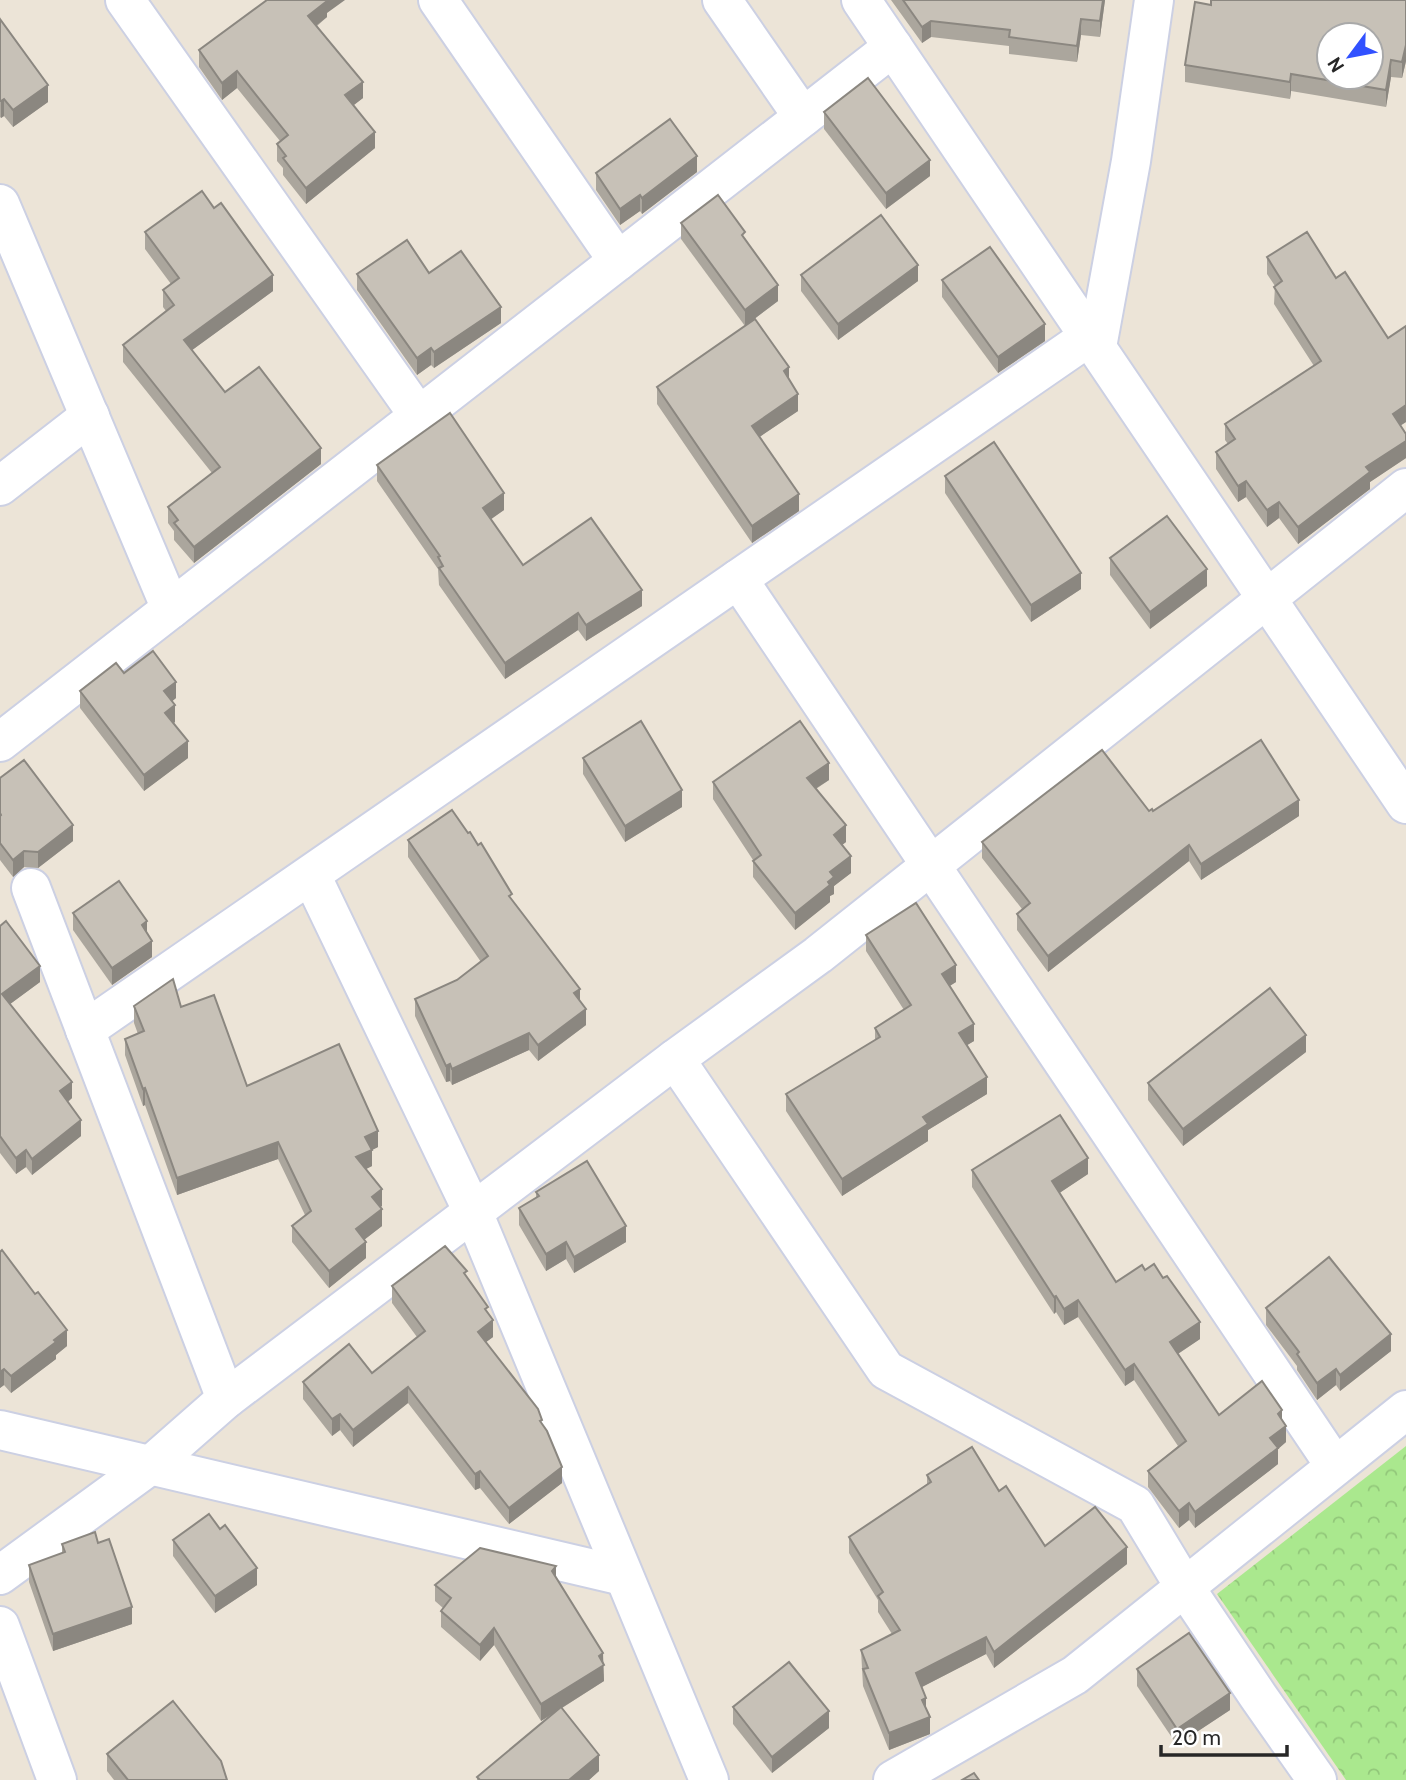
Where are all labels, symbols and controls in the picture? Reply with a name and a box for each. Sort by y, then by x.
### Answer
north arrow [1315,21,1385,91]
text: N [1323,53,1349,77]
scale bar [1161,1714,1287,1758]
text: 20 m [1172,1725,1221,1750]

